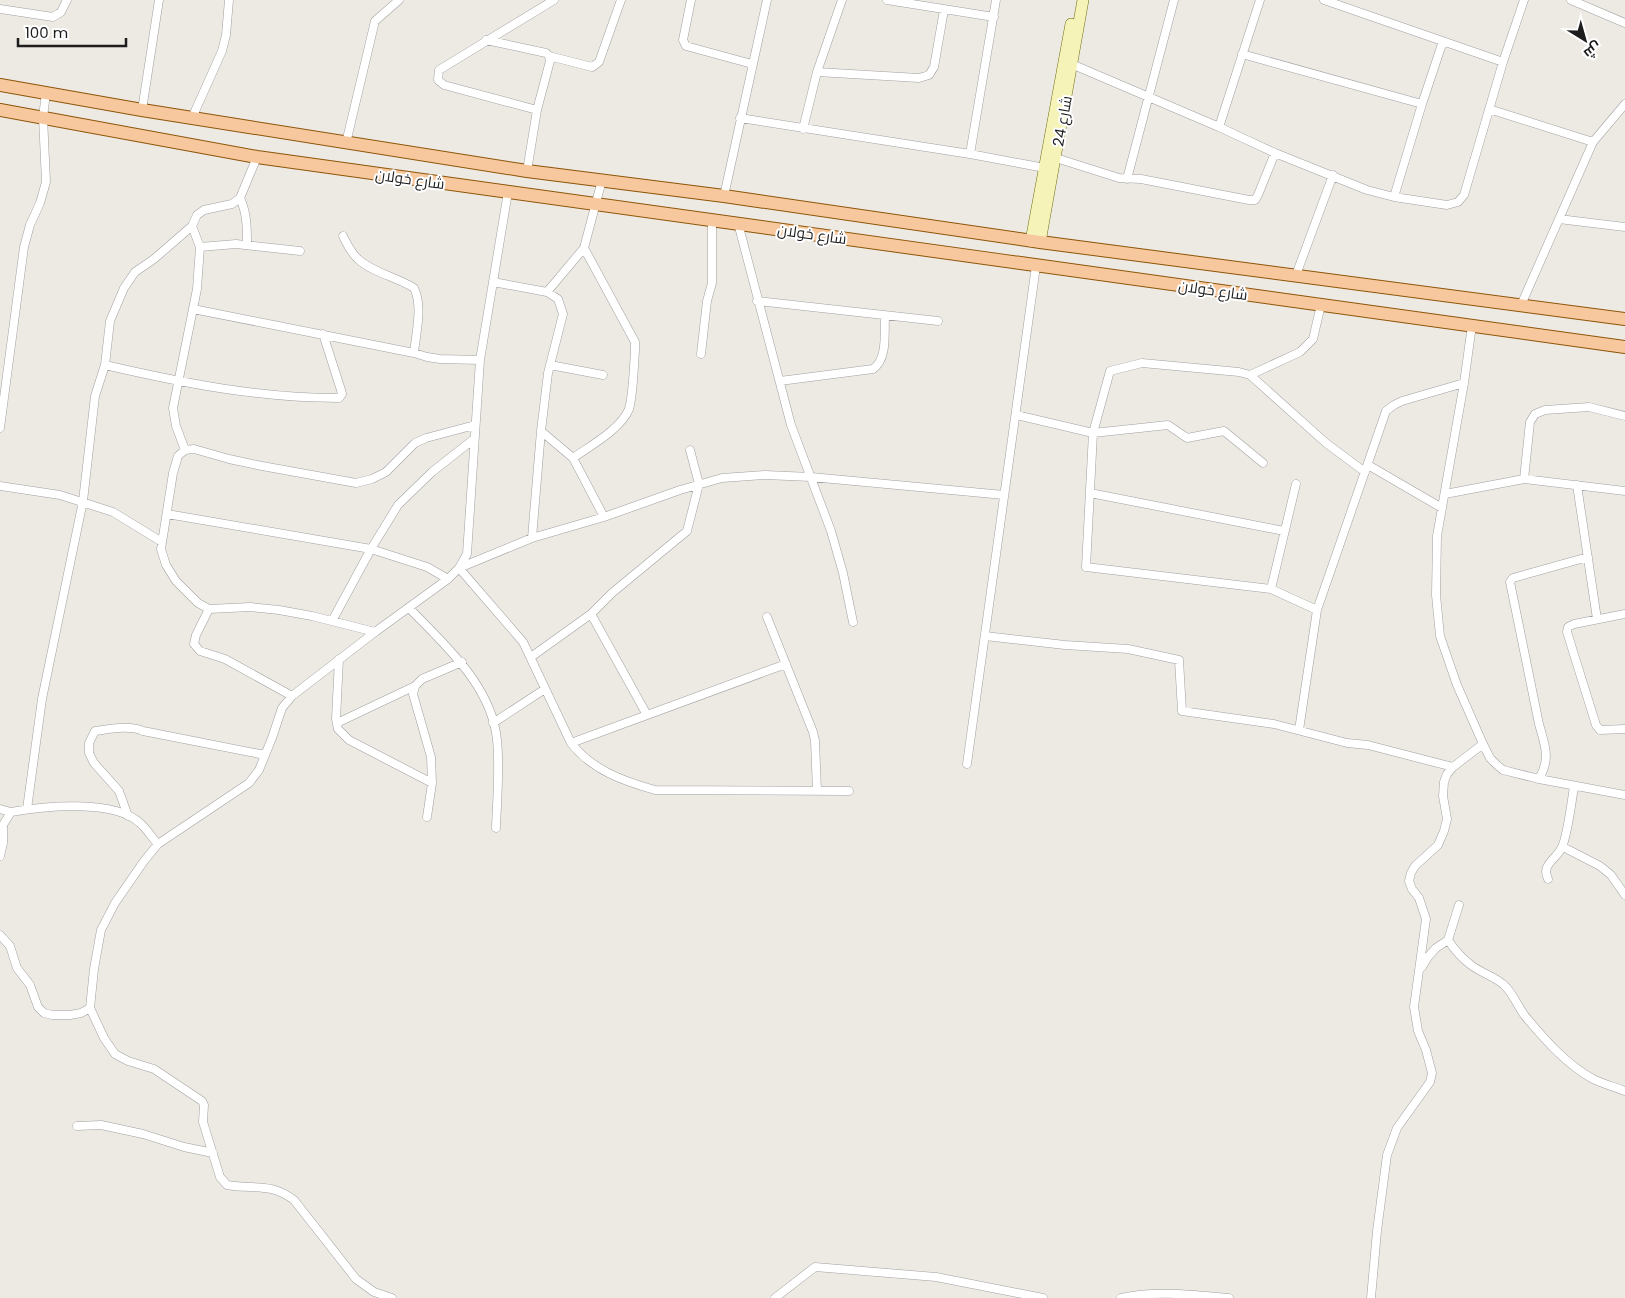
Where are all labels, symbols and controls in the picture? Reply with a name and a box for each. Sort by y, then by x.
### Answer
scale bar [18,15,125,47]
north arrow [1560,15,1610,65]
text: 100 m [25,22,68,43]
text: ش [1580,37,1606,64]
street label: شارع 24 [1047,94,1078,148]
street label: شارع خولان [374,164,446,195]
street label: شارع خولان [776,219,848,250]
street label: شارع خولان [1177,275,1249,306]

